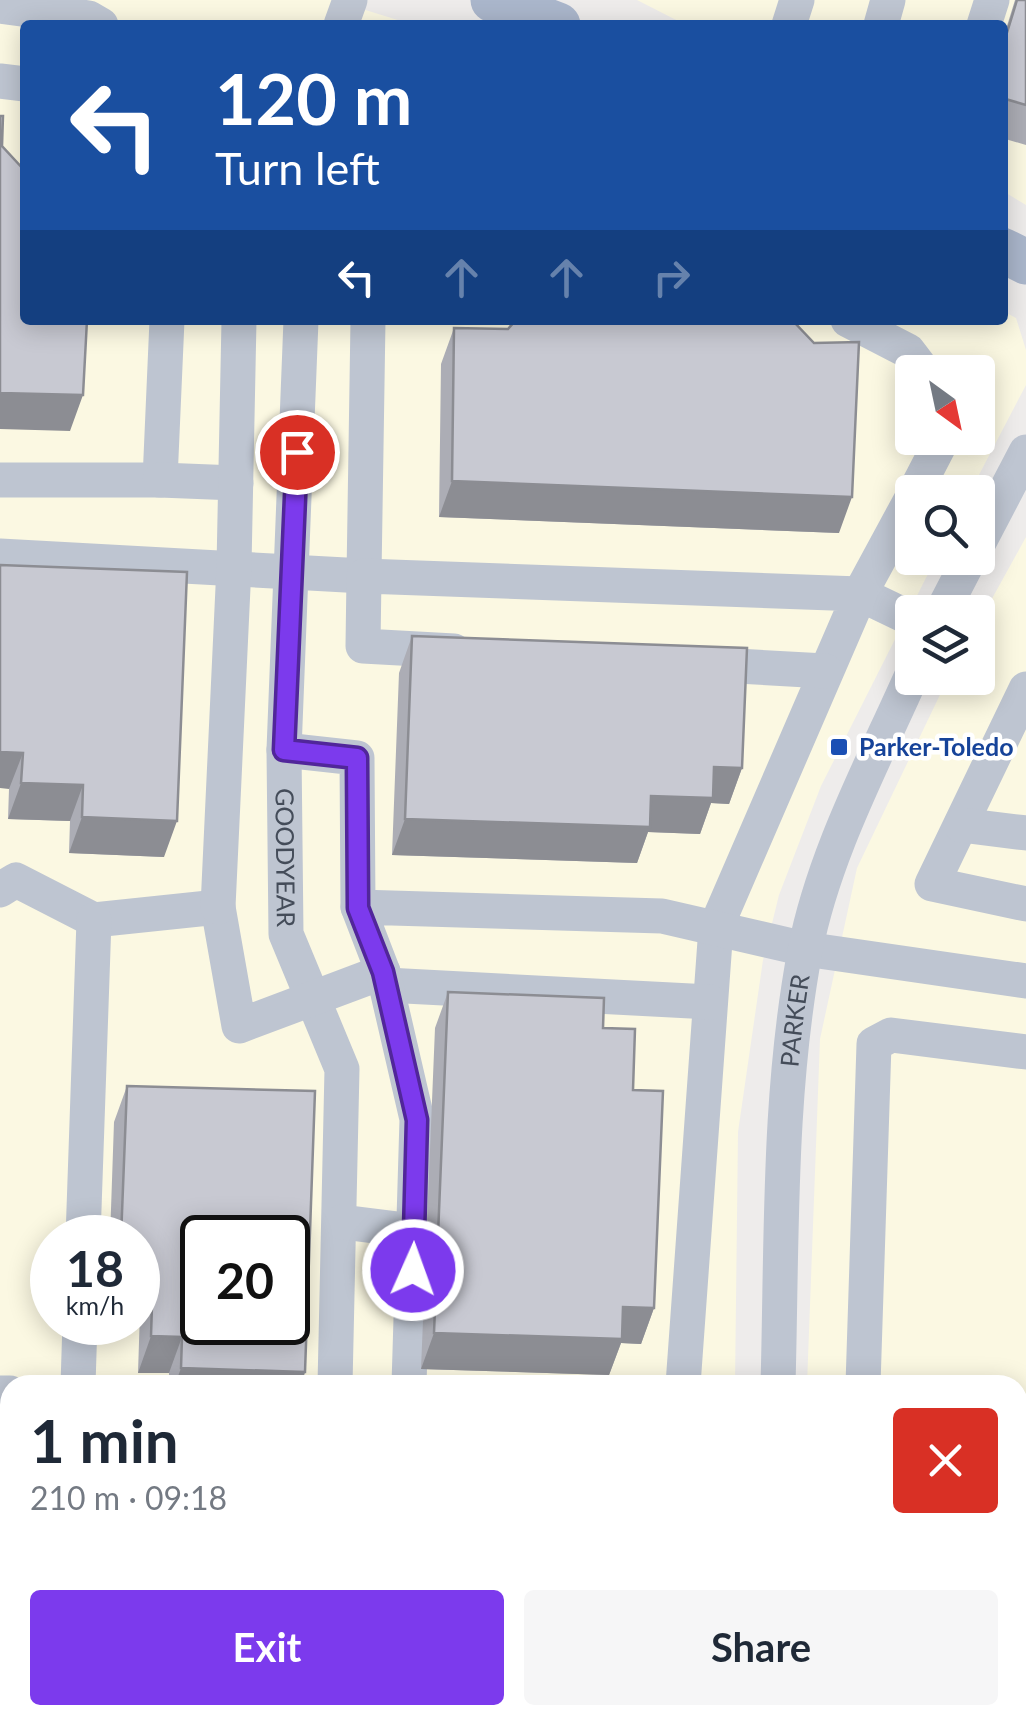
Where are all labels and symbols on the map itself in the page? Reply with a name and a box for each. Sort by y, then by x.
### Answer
north arrow [895,355,995,455]
pin [255,410,340,495]
place label: Parker-Toledo [859,731,1014,761]
marker: Parker-Toledo [828,736,850,758]
street label: GOODYEAR [270,788,302,928]
street label: PARKER [773,972,815,1068]
speed limit sign: 20 [180,1215,310,1345]
position arrow [361,1218,465,1322]

